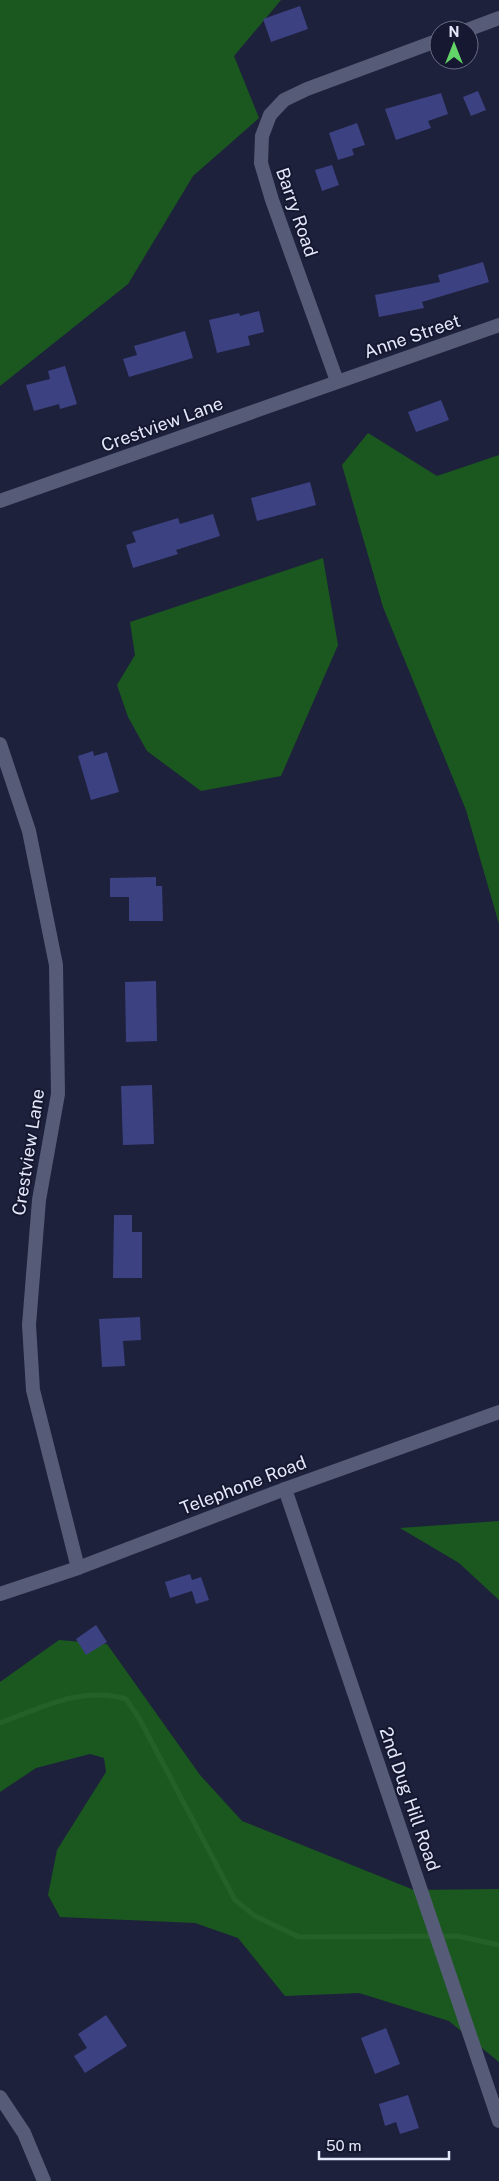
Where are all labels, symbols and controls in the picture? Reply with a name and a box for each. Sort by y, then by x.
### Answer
north arrow [429,20,479,70]
text: N [449,24,459,40]
street label: Barry Road [272,165,322,259]
street label: Anne Street [361,310,463,362]
street label: Crestview Lane [98,392,226,456]
street label: Crestview Lane [8,1087,48,1217]
street label: Telephone Road [177,1451,309,1519]
street label: 2nd Dug Hill Road [376,1724,444,1874]
scale bar [319,2128,449,2160]
text: 50 m [326,2137,361,2154]

